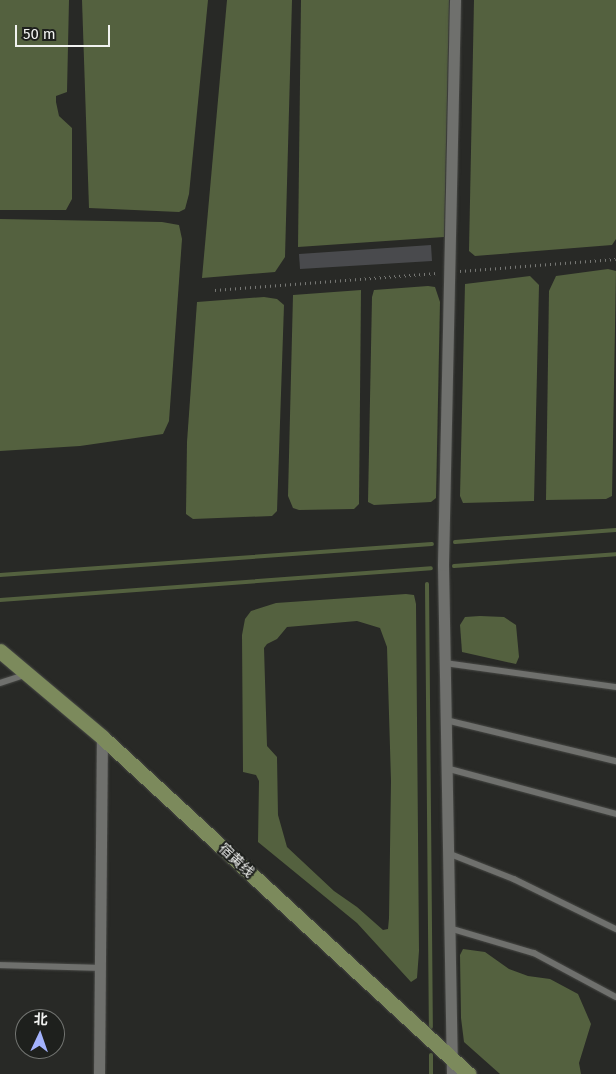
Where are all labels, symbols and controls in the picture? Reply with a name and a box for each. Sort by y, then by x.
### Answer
scale bar [18,15,112,47]
text: 50 m [23,25,56,43]
street label: 宿黄线 [215,841,257,881]
north arrow [15,1009,65,1059]
text: 北 [33,1011,48,1028]

